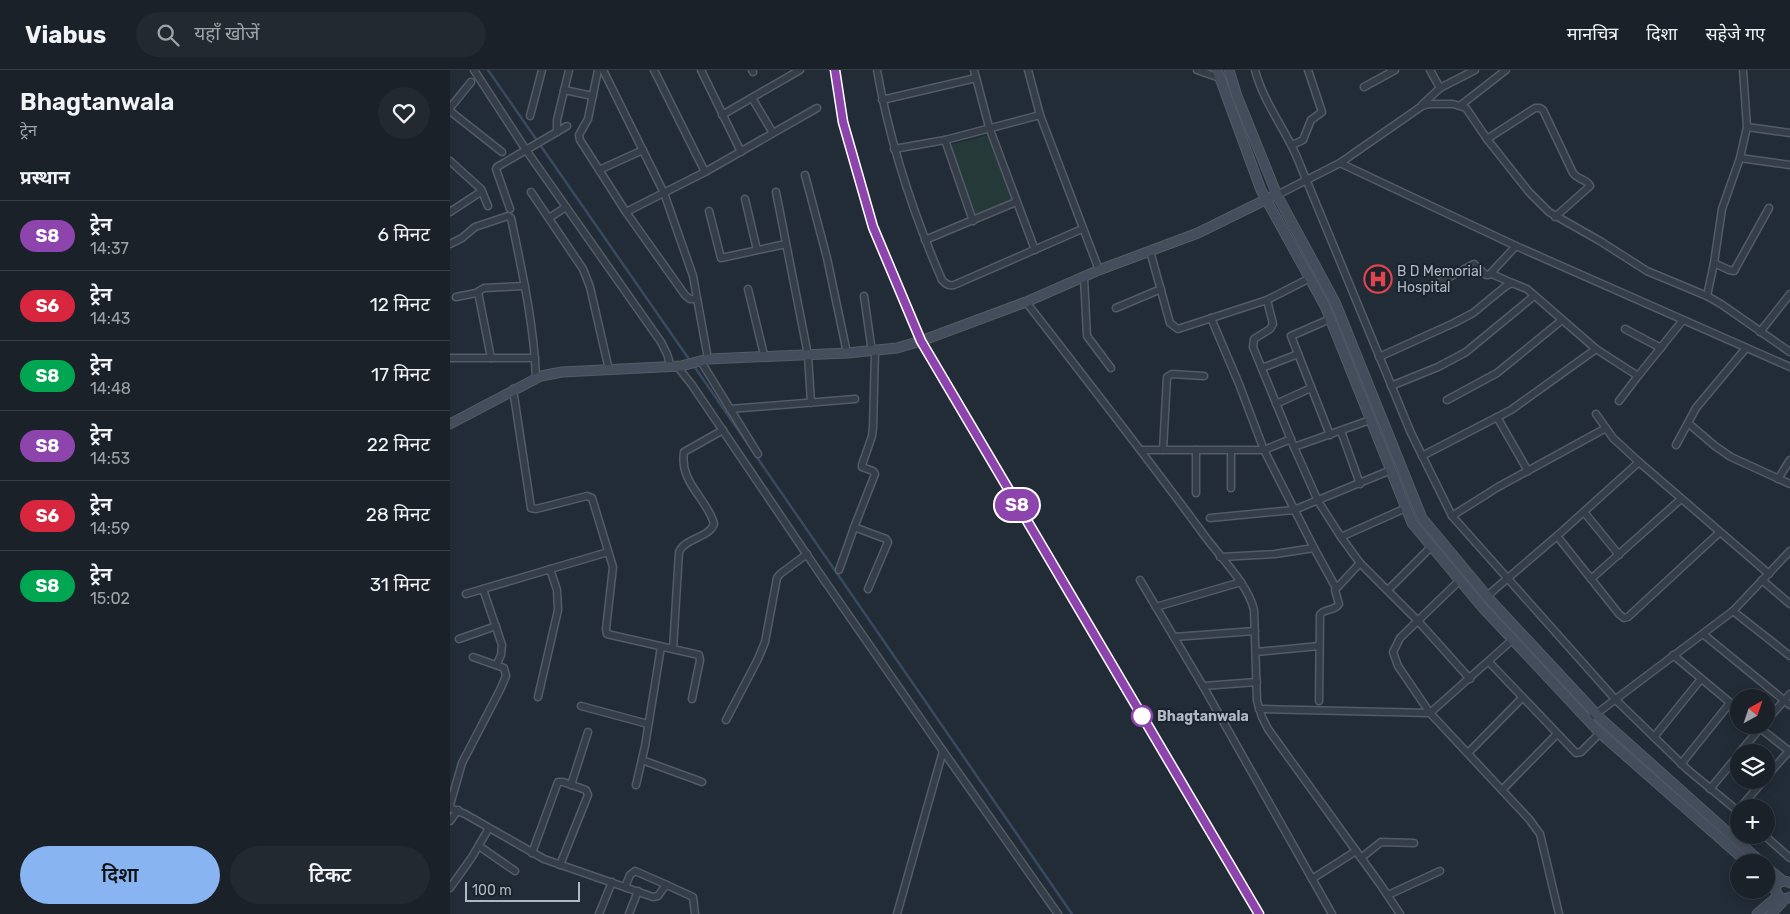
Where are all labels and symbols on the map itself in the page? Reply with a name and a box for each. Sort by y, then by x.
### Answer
place label: B D Memorial Hospital [1397,263,1482,296]
hospital icon: B D Memorial Hospital [1363,264,1393,294]
line badge: S8 [994,489,1040,521]
north arrow [1730,689,1775,734]
marker: Bhagtanwala [1131,705,1153,727]
place label: Bhagtanwala [1157,708,1249,725]
scale bar [465,879,580,902]

